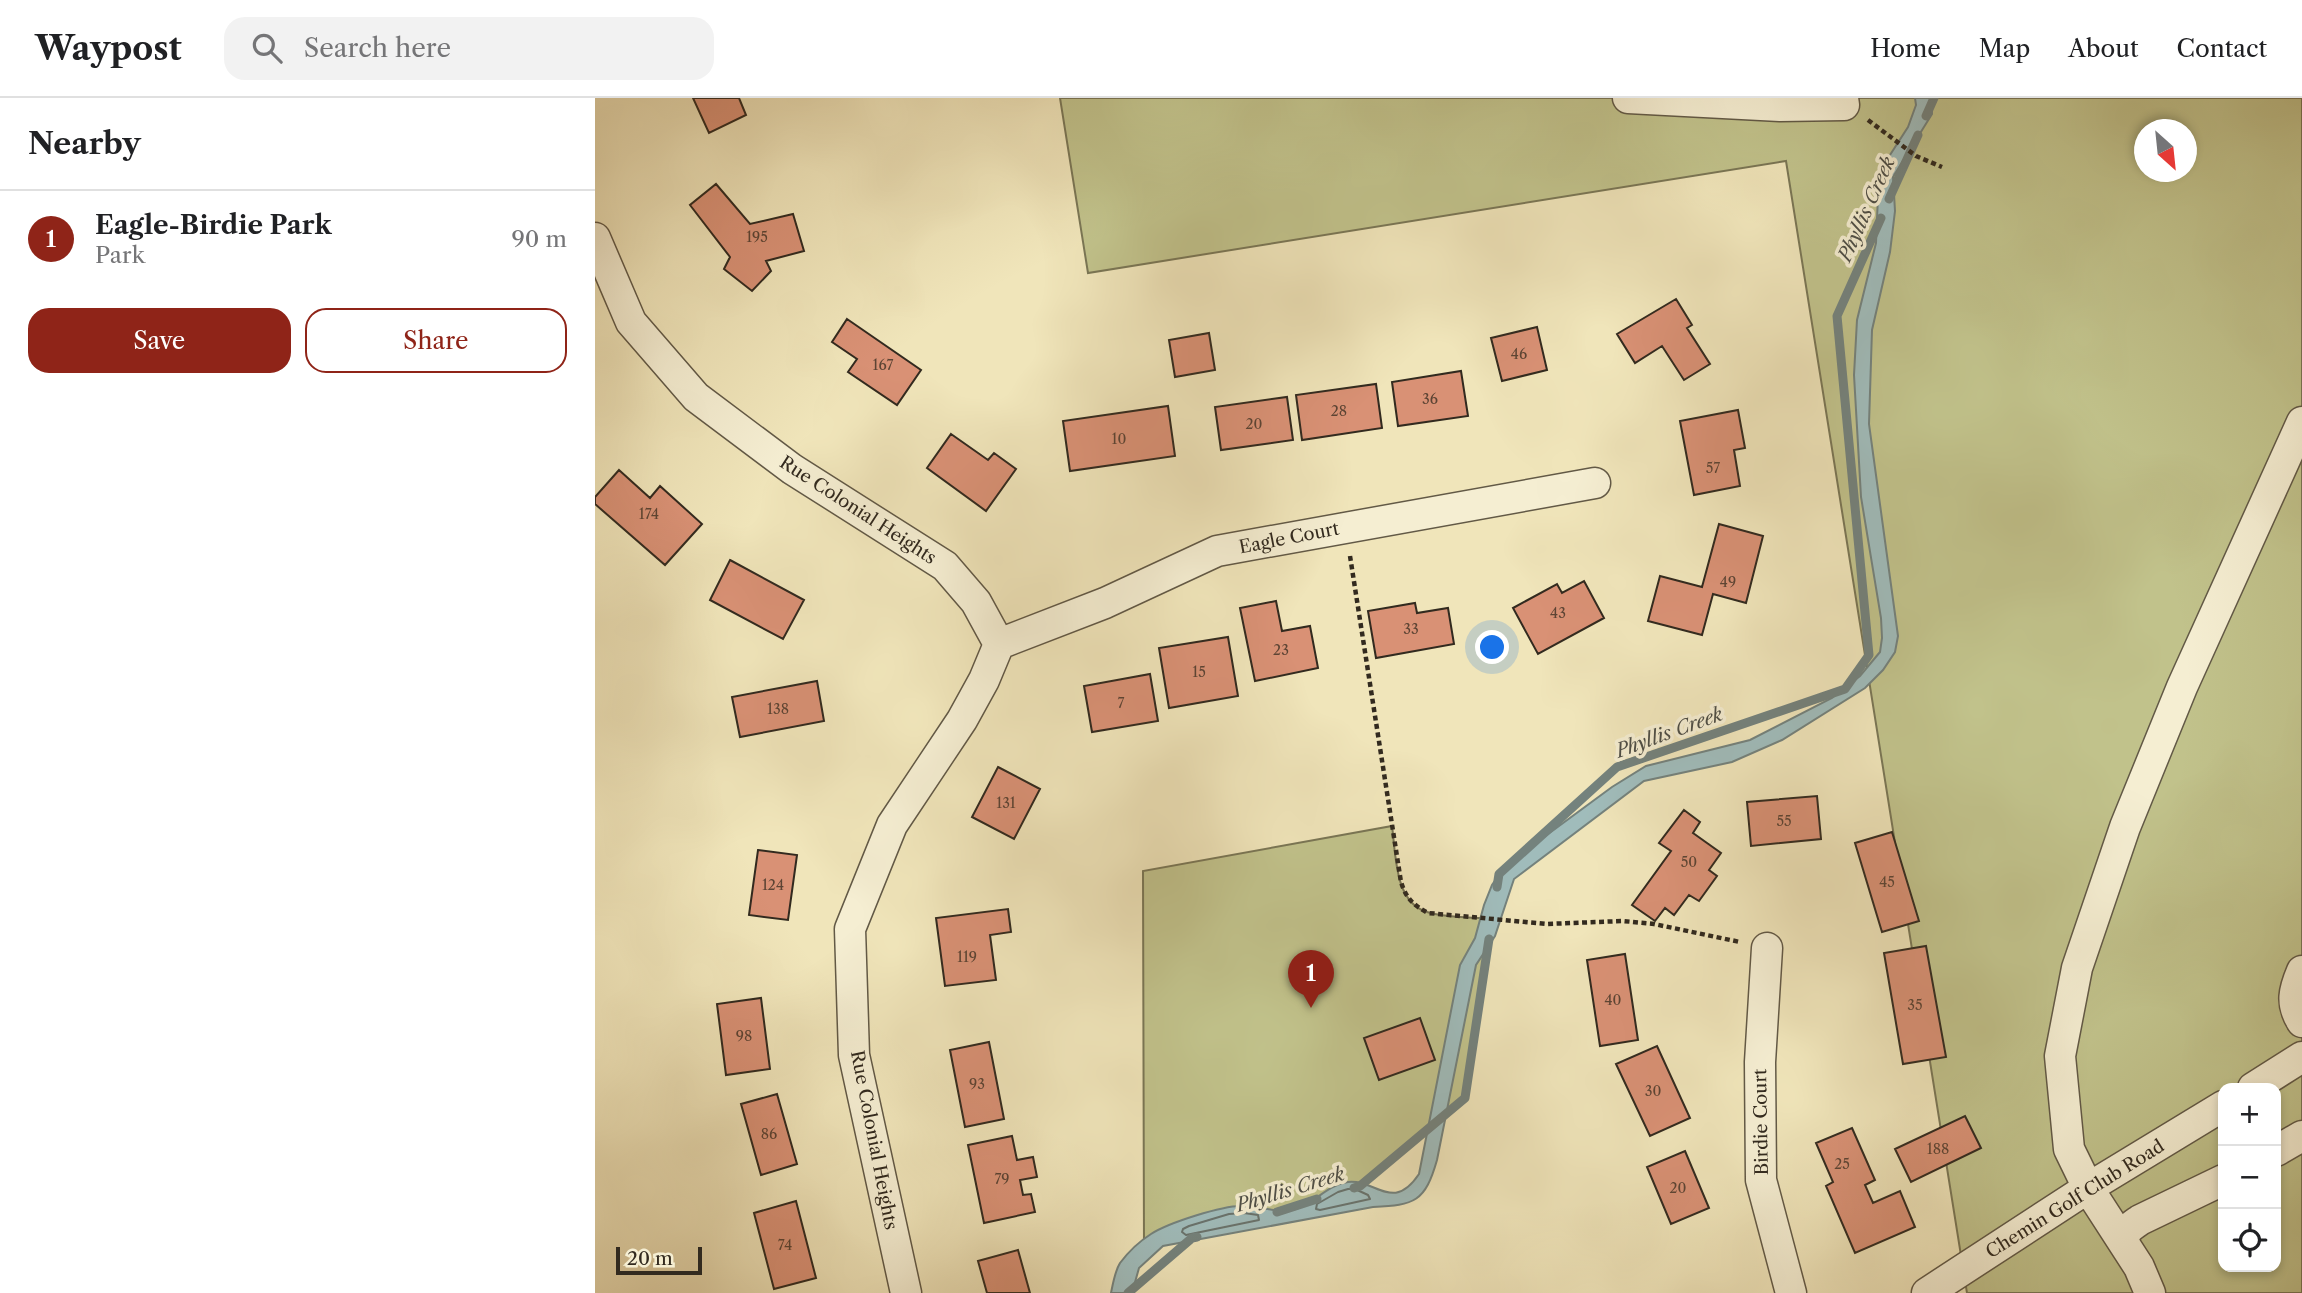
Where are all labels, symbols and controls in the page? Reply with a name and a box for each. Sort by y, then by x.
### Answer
search box [224,17,714,80]
text: Waypost [35,28,182,69]
icon: search [248,29,286,67]
text: Search here [304,32,451,64]
text: Home [1870,34,1941,63]
text: Map [1979,34,2030,63]
text: About [2068,34,2139,63]
text: Contact [2177,34,2267,63]
north arrow [2134,119,2197,182]
text: Nearby [28,125,141,162]
water label: Phyllis Creek [1832,153,1900,267]
text: Eagle-Birdie Park [95,209,332,241]
text: 1 [46,225,56,253]
text: 90 m [511,225,567,253]
house number: 195 [746,228,768,246]
text: Park [95,241,145,269]
button: Save [28,308,291,373]
button: Share [305,308,567,373]
house number: 46 [1511,345,1527,363]
house number: 167 [873,356,894,374]
house number: 36 [1422,390,1438,408]
house number: 28 [1331,402,1347,420]
house number: 20 [1246,415,1263,433]
house number: 10 [1112,430,1126,448]
street label: Rue Colonial Heights [776,451,940,569]
house number: 57 [1706,459,1720,477]
house number: 174 [639,505,659,523]
street label: Eagle Court [1237,517,1342,558]
house number: 49 [1720,573,1736,591]
house number: 43 [1550,604,1566,622]
house number: 33 [1403,620,1419,638]
your location [1475,630,1509,664]
house number: 23 [1273,641,1289,659]
house number: 15 [1192,663,1206,681]
house number: 7 [1118,694,1125,712]
house number: 138 [767,700,789,718]
water label: Phyllis Creek [1611,702,1726,763]
house number: 131 [996,794,1016,812]
house number: 55 [1776,812,1792,830]
house number: 50 [1681,853,1697,871]
house number: 45 [1879,873,1895,891]
house number: 124 [762,876,784,894]
house number: 119 [957,948,977,966]
pin: 1 [1288,950,1334,1008]
house number: 40 [1605,991,1622,1009]
house number: 35 [1907,996,1923,1014]
house number: 98 [736,1027,752,1045]
street label: Rue Colonial Heights [846,1048,902,1232]
street label: Birdie Court [1749,1068,1773,1175]
house number: 93 [969,1075,985,1093]
house number: 30 [1645,1082,1661,1100]
map controls [2218,1083,2281,1272]
button: + [2218,1083,2281,1146]
house number: 86 [761,1125,777,1143]
street label: Chemin Golf Club Road [1982,1135,2168,1263]
house number: 188 [1927,1140,1949,1158]
button: − [2218,1146,2281,1209]
house number: 25 [1834,1155,1850,1173]
water label: Phyllis Creek [1231,1162,1347,1217]
house number: 79 [994,1170,1010,1188]
house number: 20 [1670,1179,1687,1197]
button: locate [2218,1209,2281,1272]
house number: 74 [778,1236,792,1254]
scale bar [616,1244,702,1276]
text: 20 m [627,1247,673,1270]

